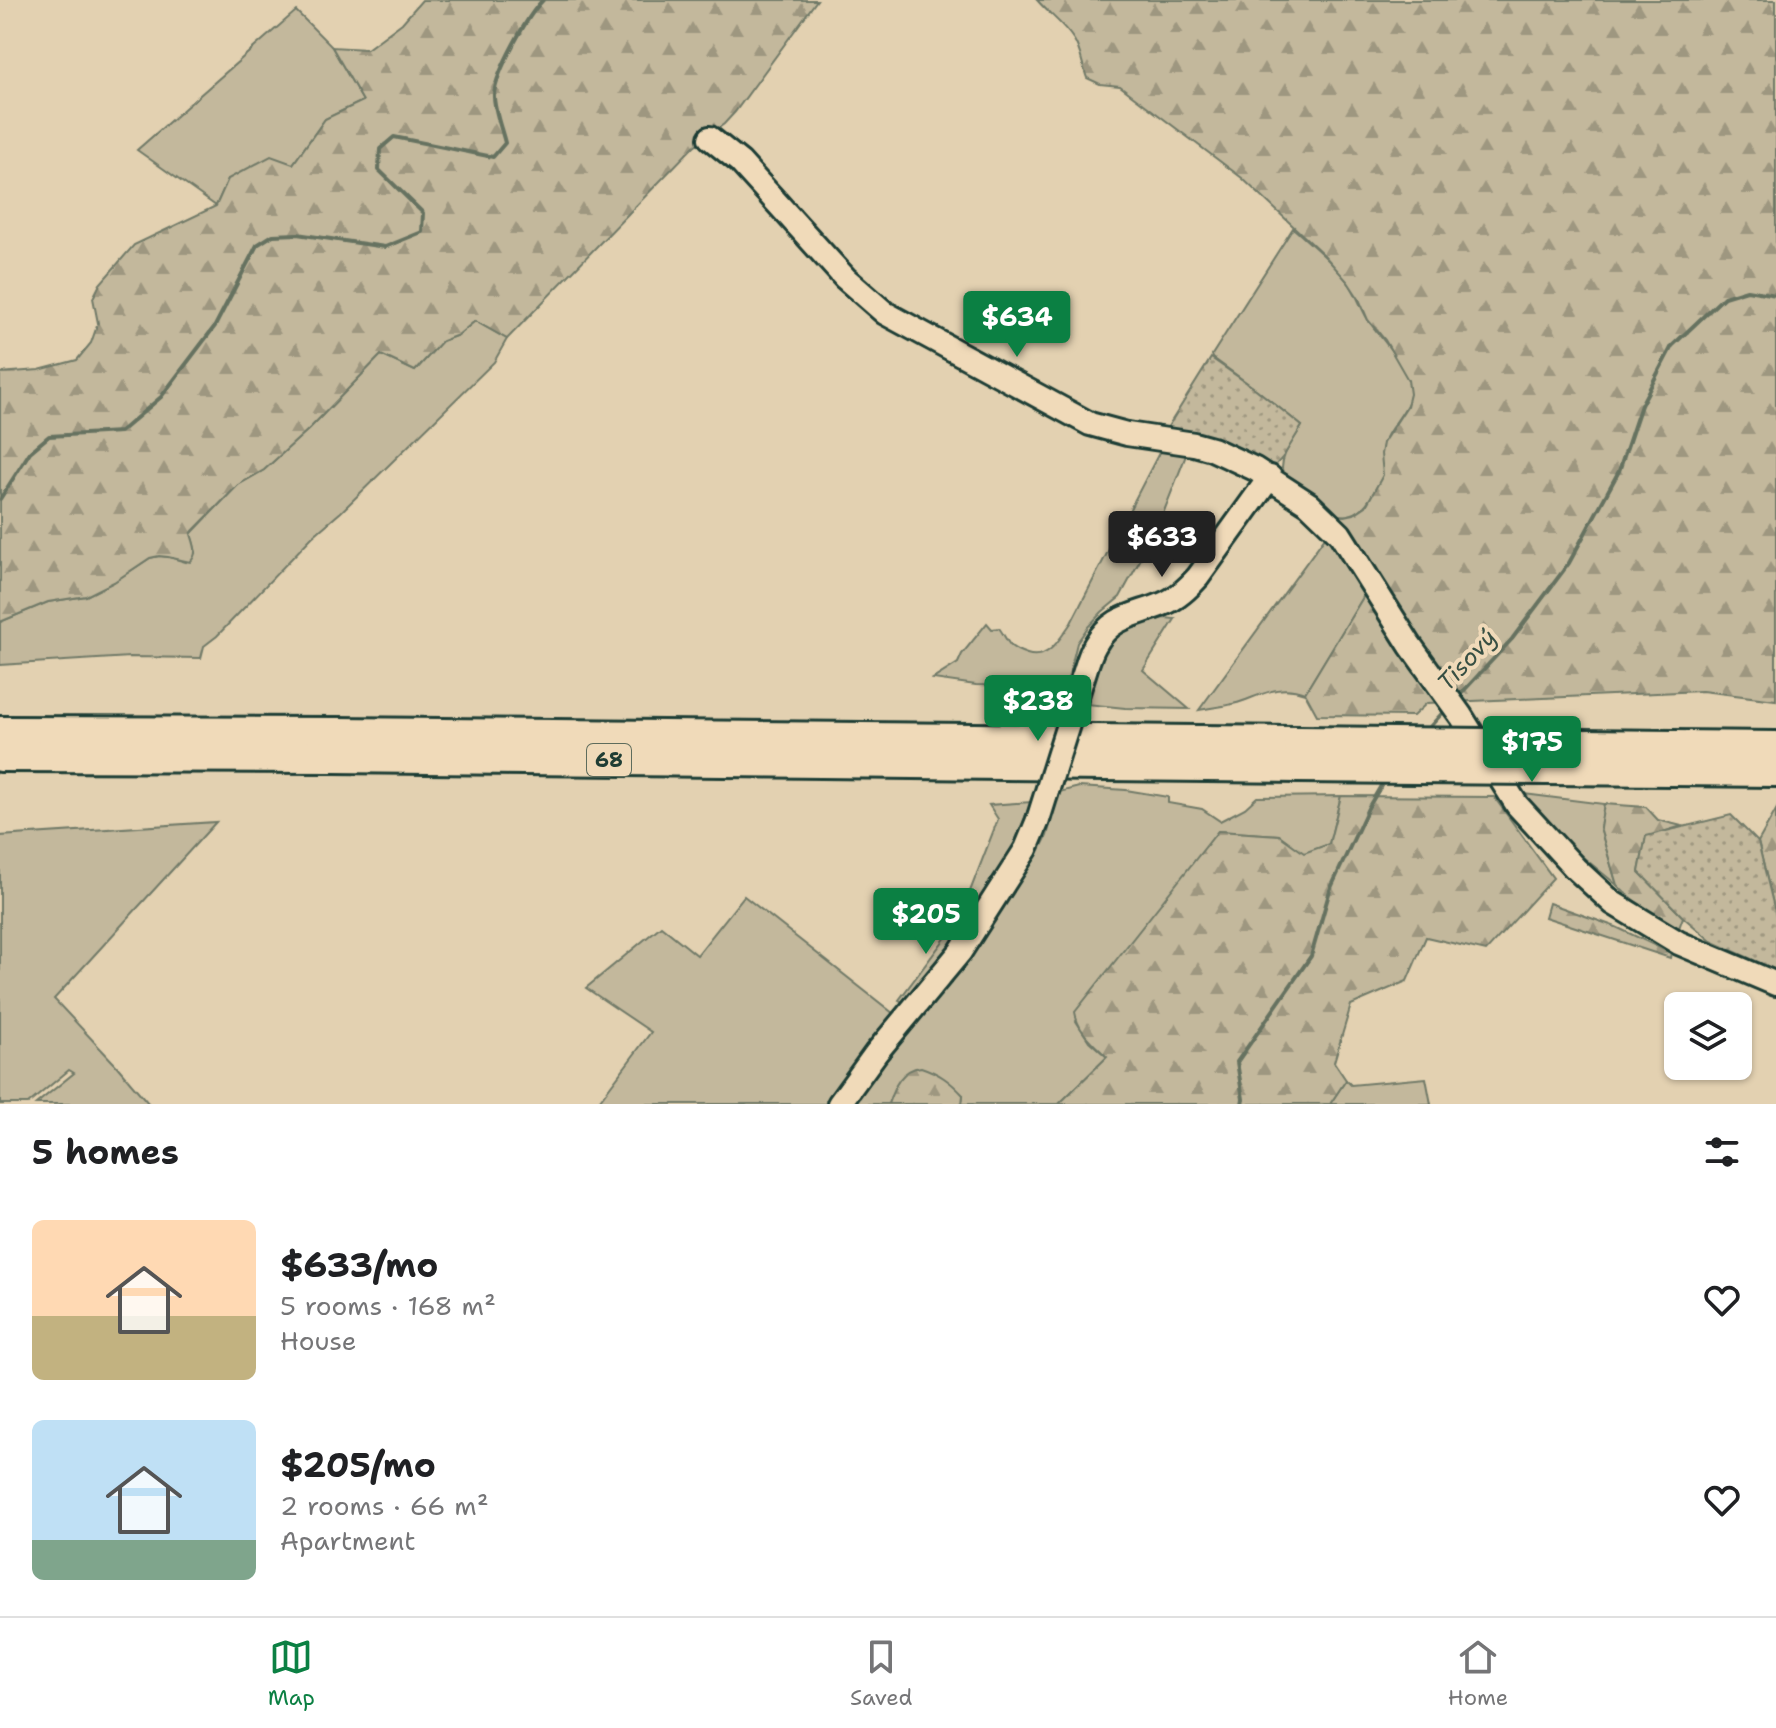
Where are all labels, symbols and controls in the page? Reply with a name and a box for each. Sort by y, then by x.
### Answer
pin: $634 [970,291,1064,359]
text: $634 [981,299,1053,334]
pin: $633 [1115,511,1209,579]
text: $633 [1126,519,1198,554]
water label: Tisový [1430,622,1504,698]
pin: $238 [991,675,1085,743]
text: $238 [1002,683,1074,718]
pin: $175 [1485,716,1579,784]
text: $175 [1501,724,1563,759]
road number: 68 [587,744,631,776]
pin: $205 [879,888,973,956]
text: $205 [891,896,961,931]
map controls [1664,992,1752,1080]
button: layers [1664,992,1752,1080]
text: 5 homes [32,1129,179,1175]
icon: filters [1700,1130,1744,1174]
text: $633/mo [280,1242,438,1288]
icon: home [96,1252,192,1348]
icon: heart [1700,1278,1744,1322]
text: 5 rooms · 168 m² [280,1288,496,1323]
text: House [280,1323,356,1358]
text: $205/mo [280,1442,436,1488]
icon: home [96,1452,192,1548]
icon: heart [1700,1478,1744,1522]
text: 2 rooms · 66 m² [280,1488,489,1523]
text: Apartment [280,1523,416,1558]
tab: Map [268,1635,315,1712]
tab: Saved [850,1635,913,1712]
tab: Home [1448,1635,1508,1712]

